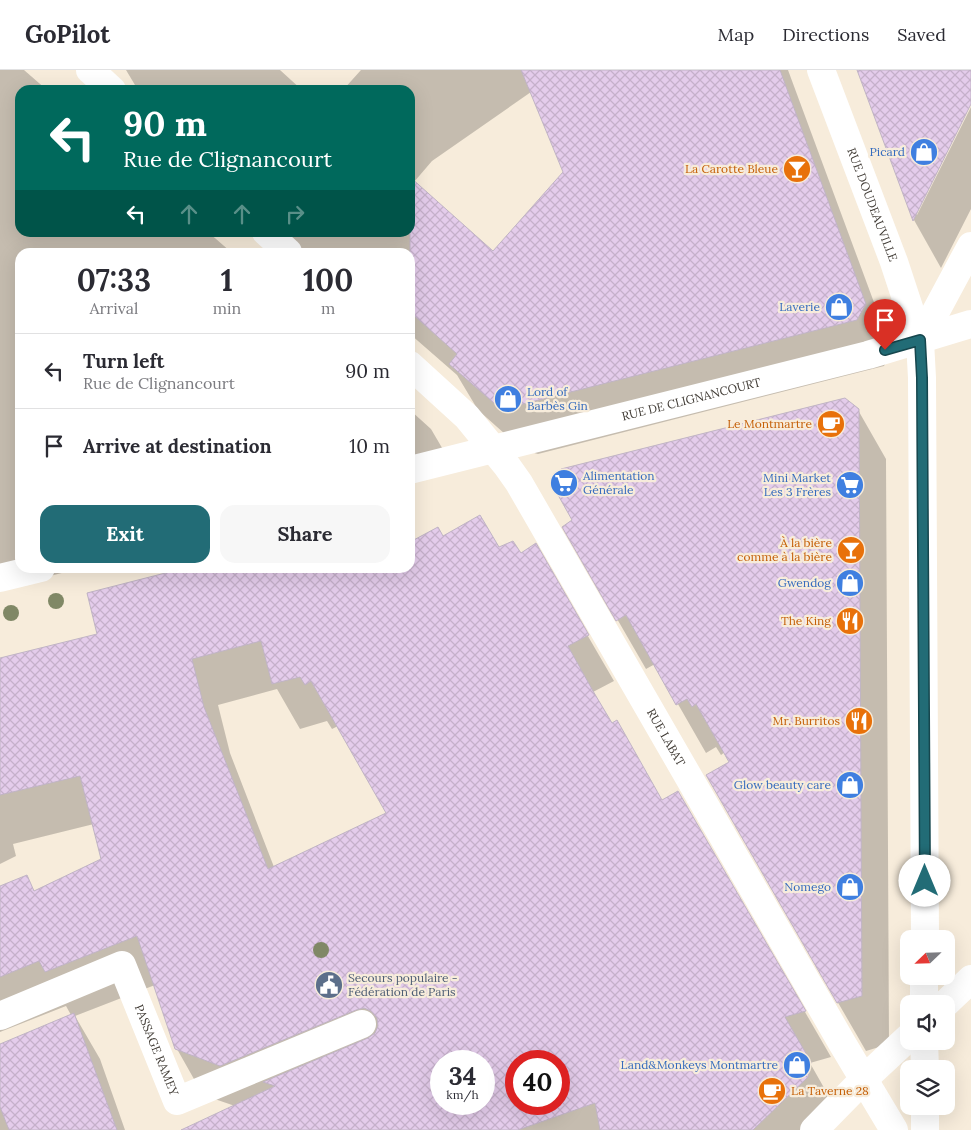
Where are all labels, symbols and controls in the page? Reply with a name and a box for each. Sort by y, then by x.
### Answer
text: GoPilot [25,19,110,50]
text: Map [718,23,754,46]
text: Directions [782,23,869,46]
text: Saved [897,23,946,46]
text: 90 m [123,101,207,146]
icon: left [40,105,105,170]
shop icon: Picard [909,137,939,167]
place label: Picard [870,144,905,159]
text: Rue de Clignancourt [123,145,332,173]
street label: RUE DOUDEAUVILLE [844,145,901,263]
bar icon: La Carotte Bleue [782,154,812,184]
place label: La Carotte Bleue [685,161,778,176]
icon: left [122,200,150,228]
icon: ahead [175,200,203,228]
icon: ahead [228,200,256,228]
icon: right [281,200,309,228]
text: 07:33 [77,261,151,299]
text: 1 [221,261,233,299]
text: 100 [303,261,353,299]
shop icon: Laverie [824,292,854,322]
text: Arrival [89,298,138,318]
text: min [213,298,241,318]
text: m [321,298,335,318]
place label: Laverie [779,299,820,314]
pin [864,299,906,350]
icon: arrive [871,306,899,334]
text: Turn left [83,349,164,373]
icon: left [40,357,68,385]
text: 90 m [345,359,390,383]
text: Rue de Clignancourt [83,373,235,393]
street label: RUE DE CLIGNANCOURT [620,374,763,424]
shop icon: Lord of Barbès Gin [493,384,523,414]
place label: Lord of Barbès Gin [527,384,588,413]
cafe icon: Le Montmartre [816,409,846,439]
place label: Le Montmartre [727,416,812,431]
icon: arrive [40,432,68,460]
text: Arrive at destination [83,434,272,458]
text: 10 m [349,434,390,458]
supermarket icon: Alimentation Générale [549,468,579,498]
place label: Alimentation Générale [582,468,655,497]
place label: Mini Market Les 3 Frères [763,470,831,499]
supermarket icon: Mini Market Les 3 Frères [835,470,865,500]
button: Exit [40,505,210,563]
button: Share [220,505,390,563]
place label: À la bière comme à la bière [737,535,832,564]
bar icon: À la bière comme à la bière [836,535,866,565]
shop icon: Gwendog [835,568,865,598]
place label: Gwendog [778,575,831,590]
restaurant icon: The King [835,606,865,636]
place label: The King [781,613,831,628]
street label: RUE LABAT [644,706,689,769]
restaurant icon: Mr. Burritos [844,706,874,736]
place label: Mr. Burritos [772,713,840,728]
shop icon: Glow beauty care [835,770,865,800]
place label: Glow beauty care [734,777,831,792]
position arrow [898,854,950,906]
shop icon: Nomego [835,872,865,902]
place label: Nomego [784,879,831,894]
north arrow [900,930,955,985]
map controls [900,930,955,1115]
public building icon: Secours populaire - Fédération de Paris [314,970,344,1000]
place label: Secours populaire - Fédération de Paris [348,970,458,999]
button: sound [900,995,955,1050]
street label: PASSAGE RAMEY [132,1002,182,1098]
speed limit sign: 40 [505,1050,570,1115]
shop icon: Land&Monkeys Montmartre [782,1050,812,1080]
place label: Land&Monkeys Montmartre [620,1057,778,1072]
text: 34 [449,1060,476,1092]
button: layers [900,1060,955,1115]
cafe icon: La Taverne 28 [757,1076,787,1106]
place label: La Taverne 28 [791,1083,869,1098]
text: km/h [446,1087,479,1102]

